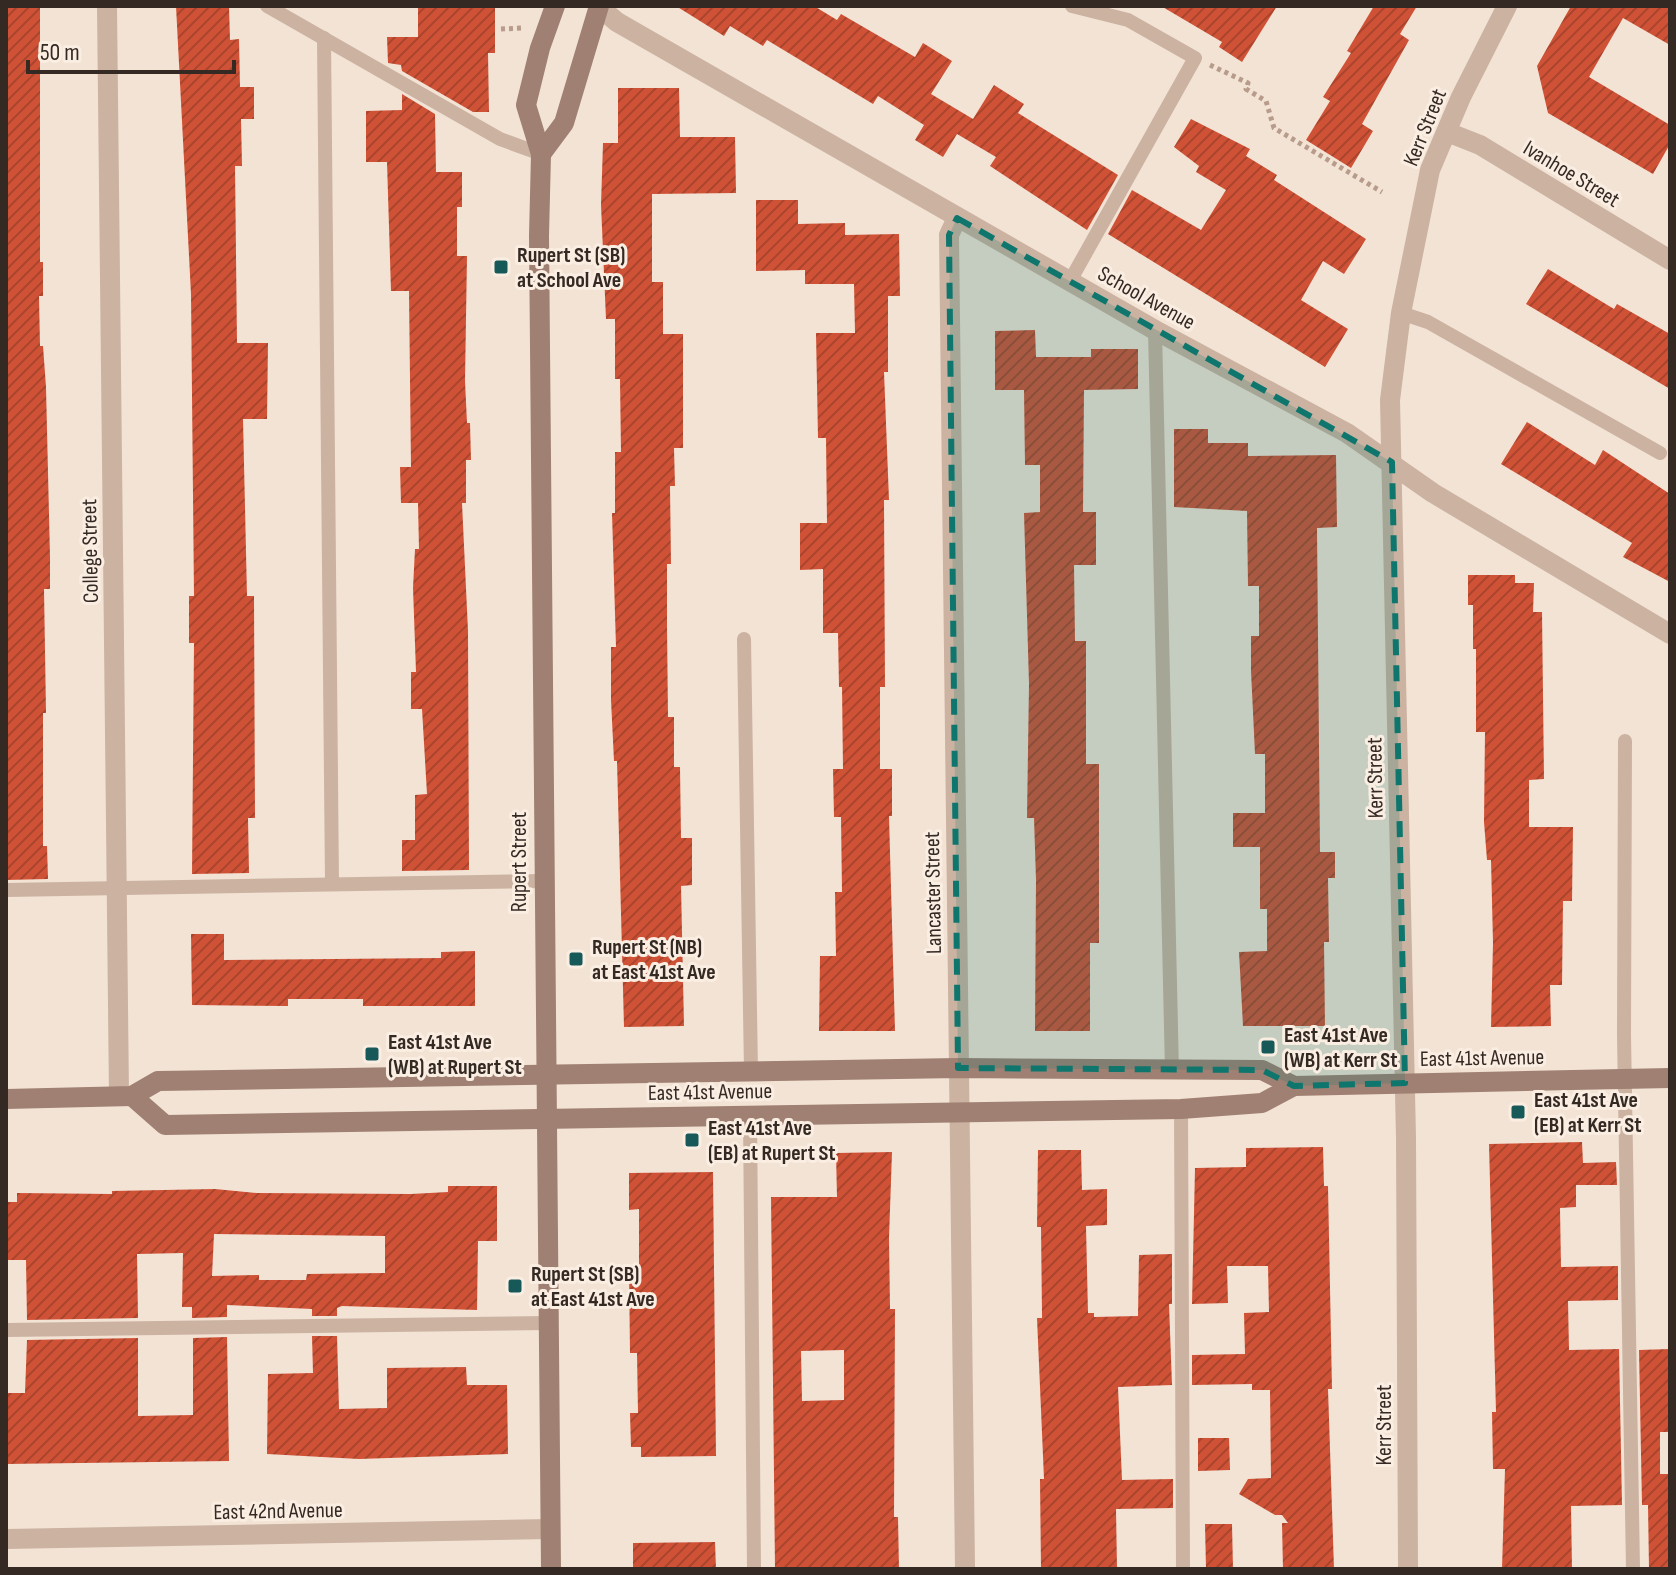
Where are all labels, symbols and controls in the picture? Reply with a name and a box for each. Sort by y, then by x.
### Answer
scale bar [28,24,234,74]
text: 50 m [40,38,80,67]
street label: Kerr Street [1398,85,1453,170]
street label: Ivanhoe Street [1518,135,1625,214]
place label: Rupert St (SB) at School Ave [517,242,625,294]
marker: Rupert St (SB) at School Ave [492,258,510,276]
street label: School Avenue [1093,260,1200,336]
street label: College Street [76,498,105,603]
street label: Kerr Street [1361,737,1390,819]
street label: Rupert Street [506,811,533,912]
street label: Lancaster Street [919,831,948,954]
place label: Rupert St (NB) at East 41st Ave [592,934,716,986]
marker: Rupert St (NB) at East 41st Ave [567,950,585,968]
place label: East 41st Ave (WB) at Kerr St [1284,1022,1397,1074]
place label: East 41st Ave (WB) at Rupert St [388,1029,522,1081]
marker: East 41st Ave (WB) at Kerr St [1259,1038,1277,1056]
street label: East 41st Avenue [1420,1044,1544,1073]
marker: East 41st Ave (WB) at Rupert St [363,1045,381,1063]
street label: East 41st Avenue [648,1078,772,1107]
place label: East 41st Ave (EB) at Kerr St [1534,1087,1641,1139]
marker: East 41st Ave (EB) at Kerr St [1509,1103,1527,1121]
place label: East 41st Ave (EB) at Rupert St [708,1115,836,1167]
marker: East 41st Ave (EB) at Rupert St [683,1131,701,1149]
place label: Rupert St (SB) at East 41st Ave [531,1261,655,1313]
marker: Rupert St (SB) at East 41st Ave [506,1277,524,1295]
street label: Kerr Street [1371,1384,1398,1465]
street label: East 42nd Avenue [213,1497,343,1526]

